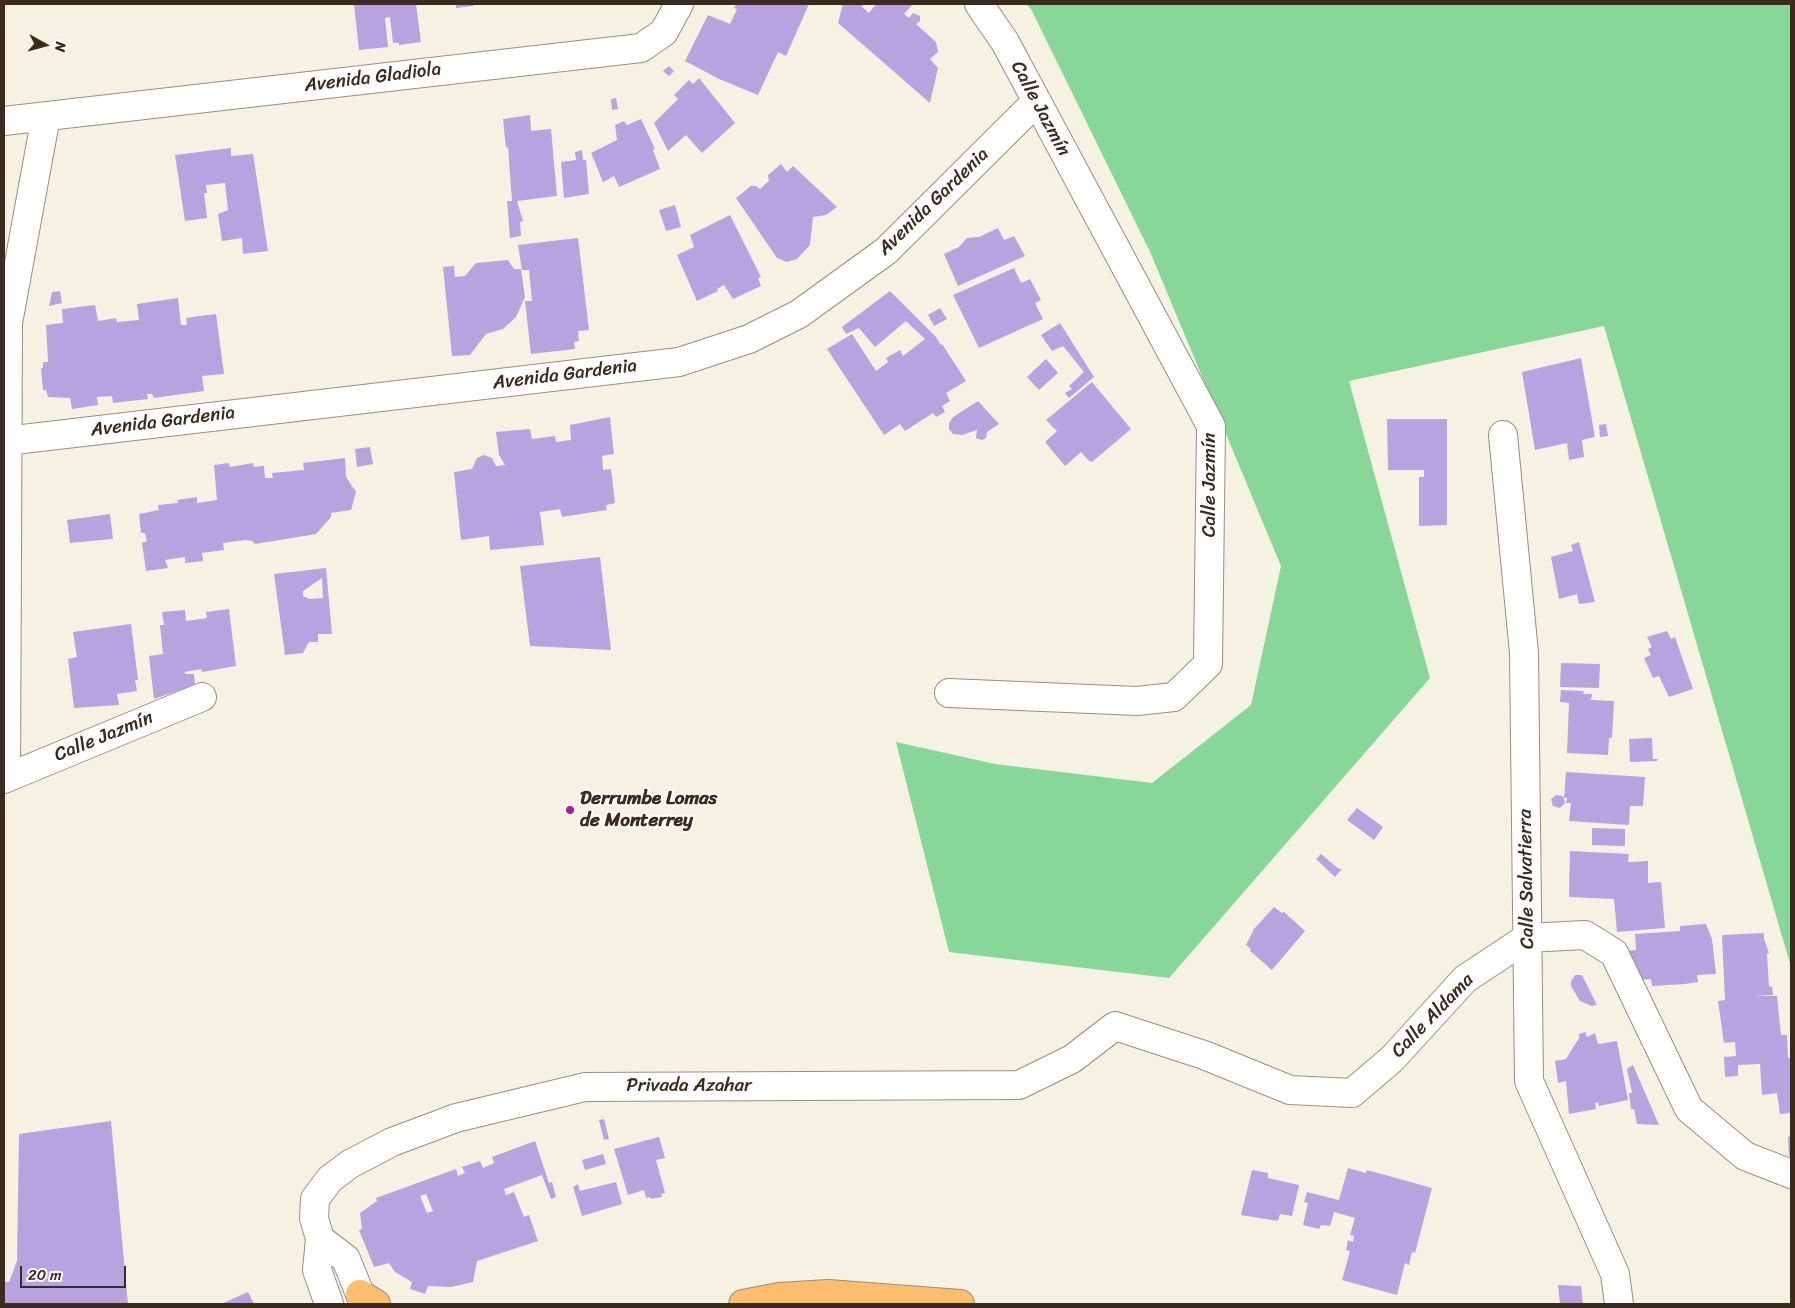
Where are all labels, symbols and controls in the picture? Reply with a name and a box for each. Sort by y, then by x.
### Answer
north arrow [20,20,70,70]
text: N [47,41,73,53]
street label: Calle Jazmín [1005,57,1075,161]
street label: Avenida Gladiola [303,58,443,98]
street label: Avenida Gardenia [874,143,994,261]
street label: Avenida Gardenia [492,355,638,395]
street label: Avenida Gardenia [90,402,236,442]
street label: Calle Jazmín [1199,433,1221,537]
street label: Calle Jazmín [51,707,157,767]
place label: Derrumbe Lomas de Monterrey [580,788,717,832]
marker: Derrumbe Lomas de Monterrey [564,804,576,816]
street label: Calle Salvatierra [1514,809,1540,949]
street label: Calle Aldama [1387,969,1479,1063]
street label: Privada Azahar [626,1075,752,1097]
scale bar [22,1256,129,1288]
text: 20 m [28,1262,62,1288]

